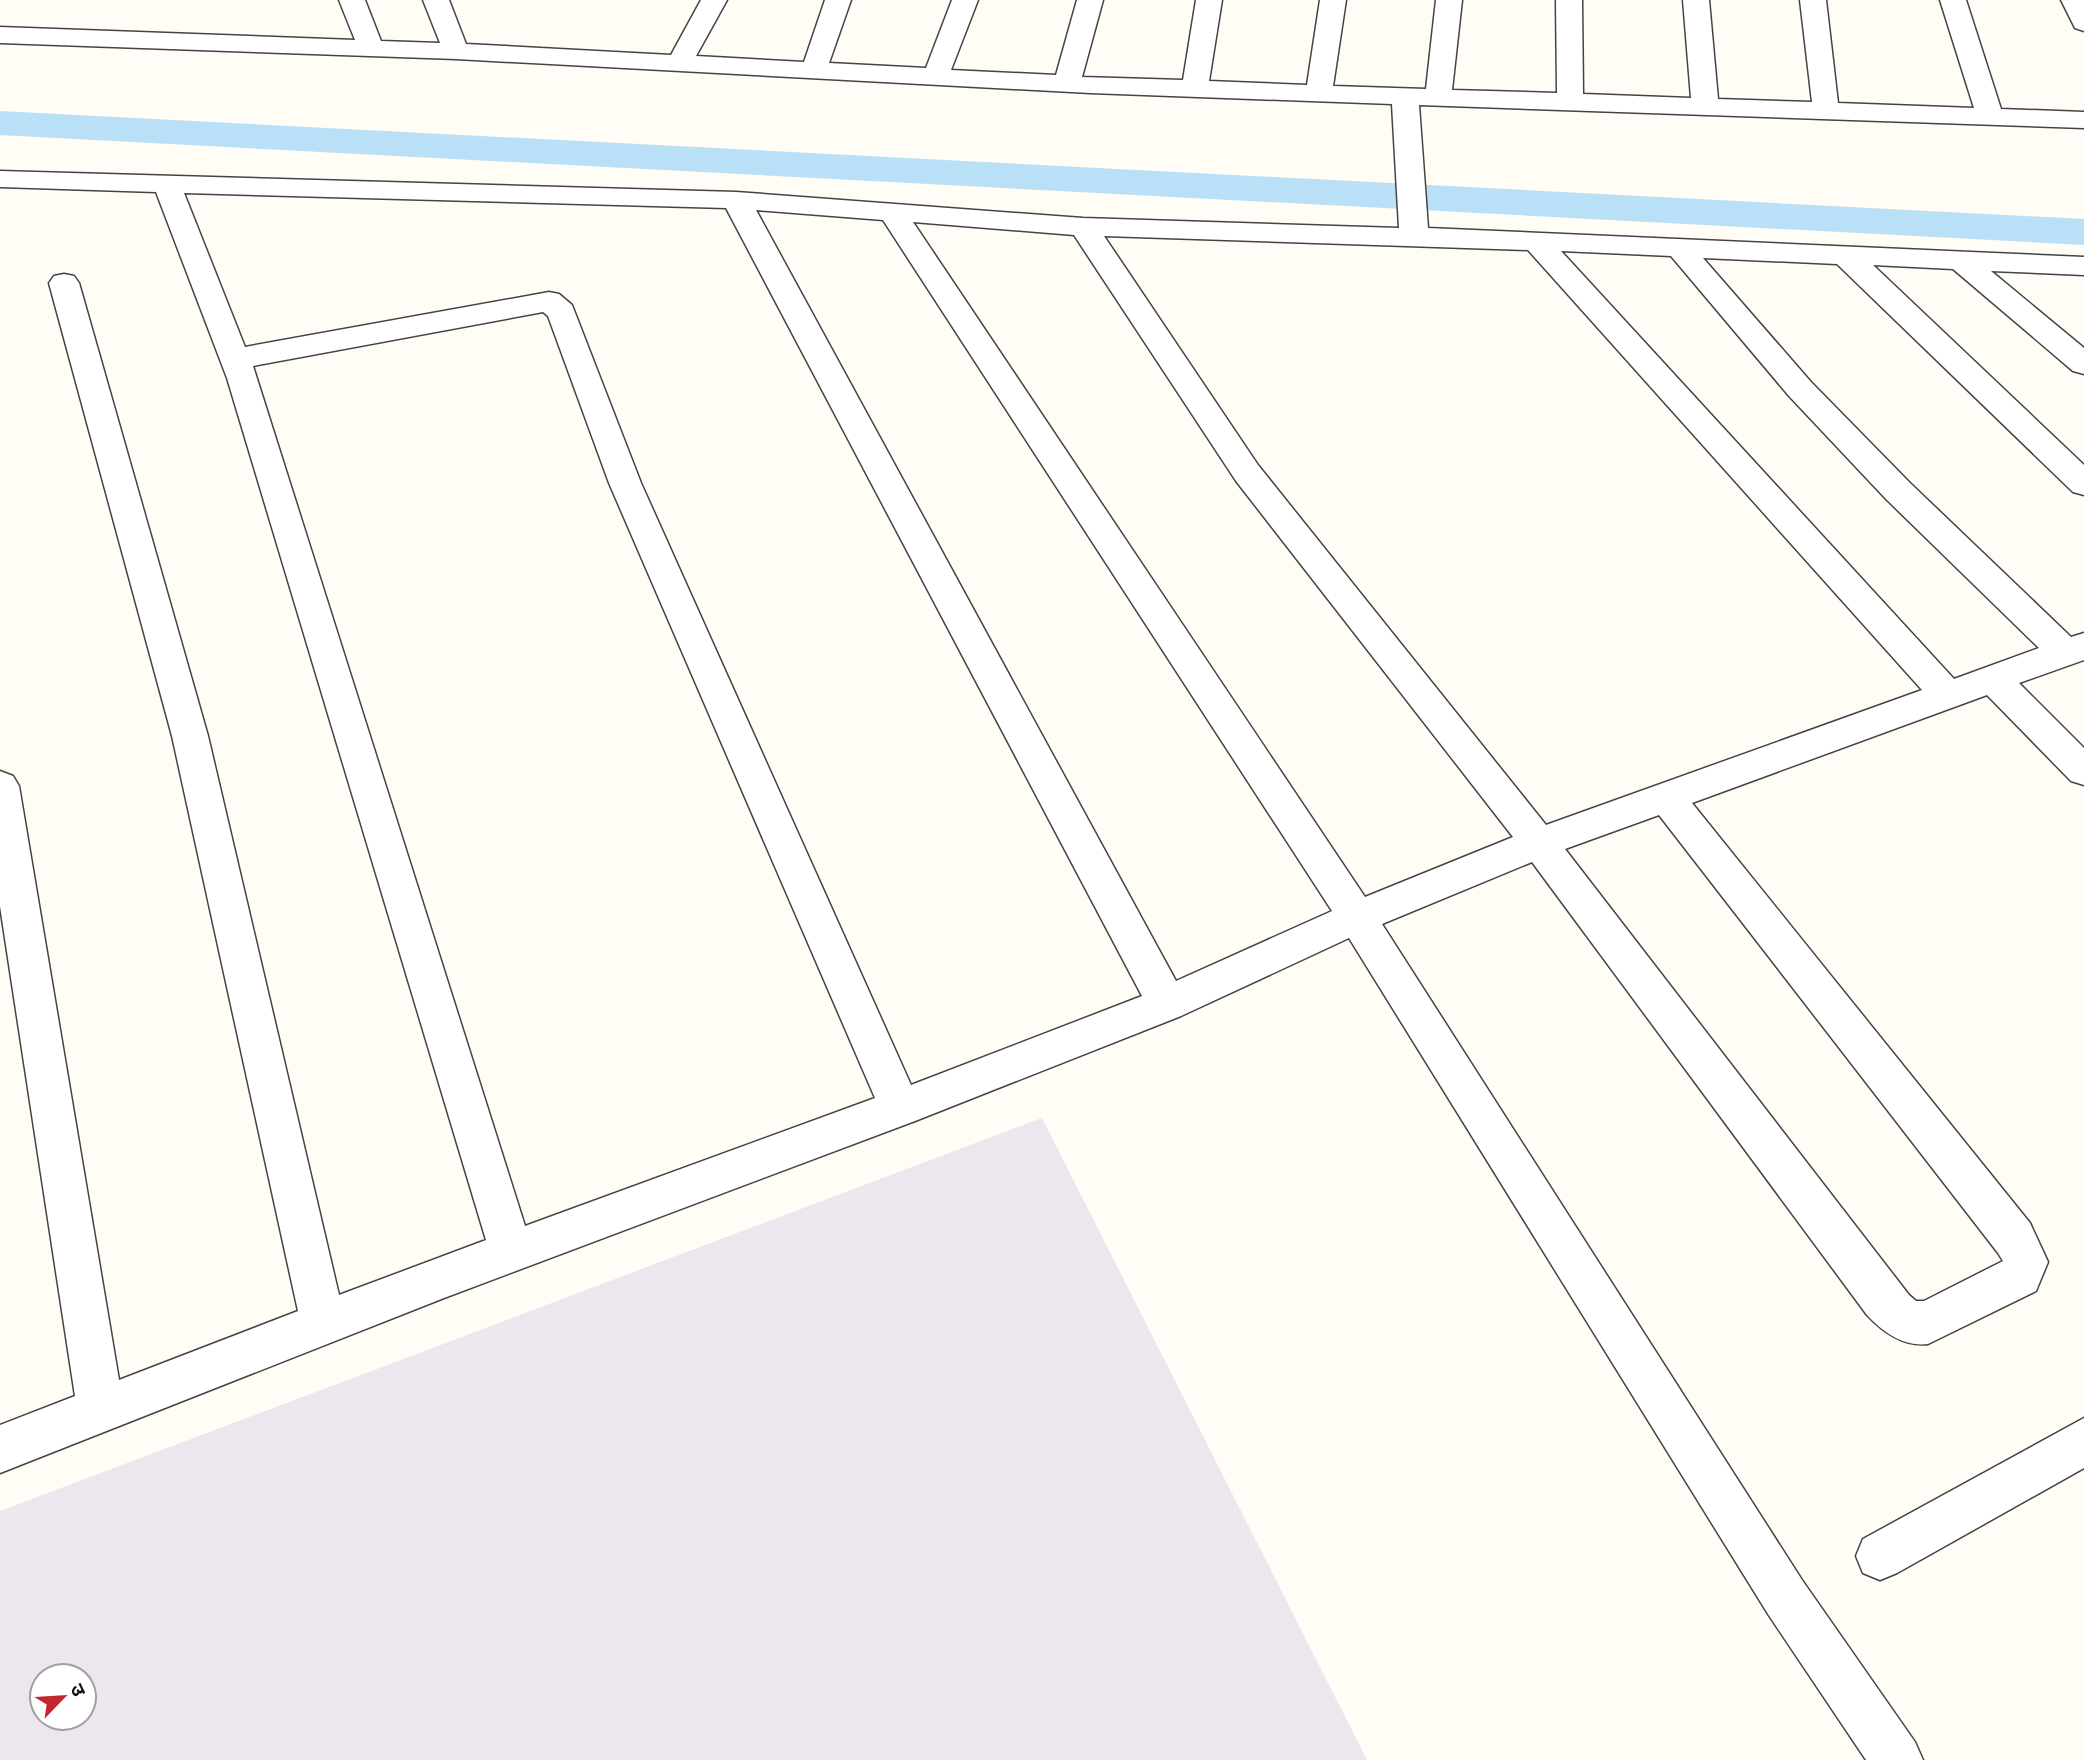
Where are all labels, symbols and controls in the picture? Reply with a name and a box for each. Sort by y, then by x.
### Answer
north arrow [28,1662,98,1732]
text: उ [64,1679,93,1701]

